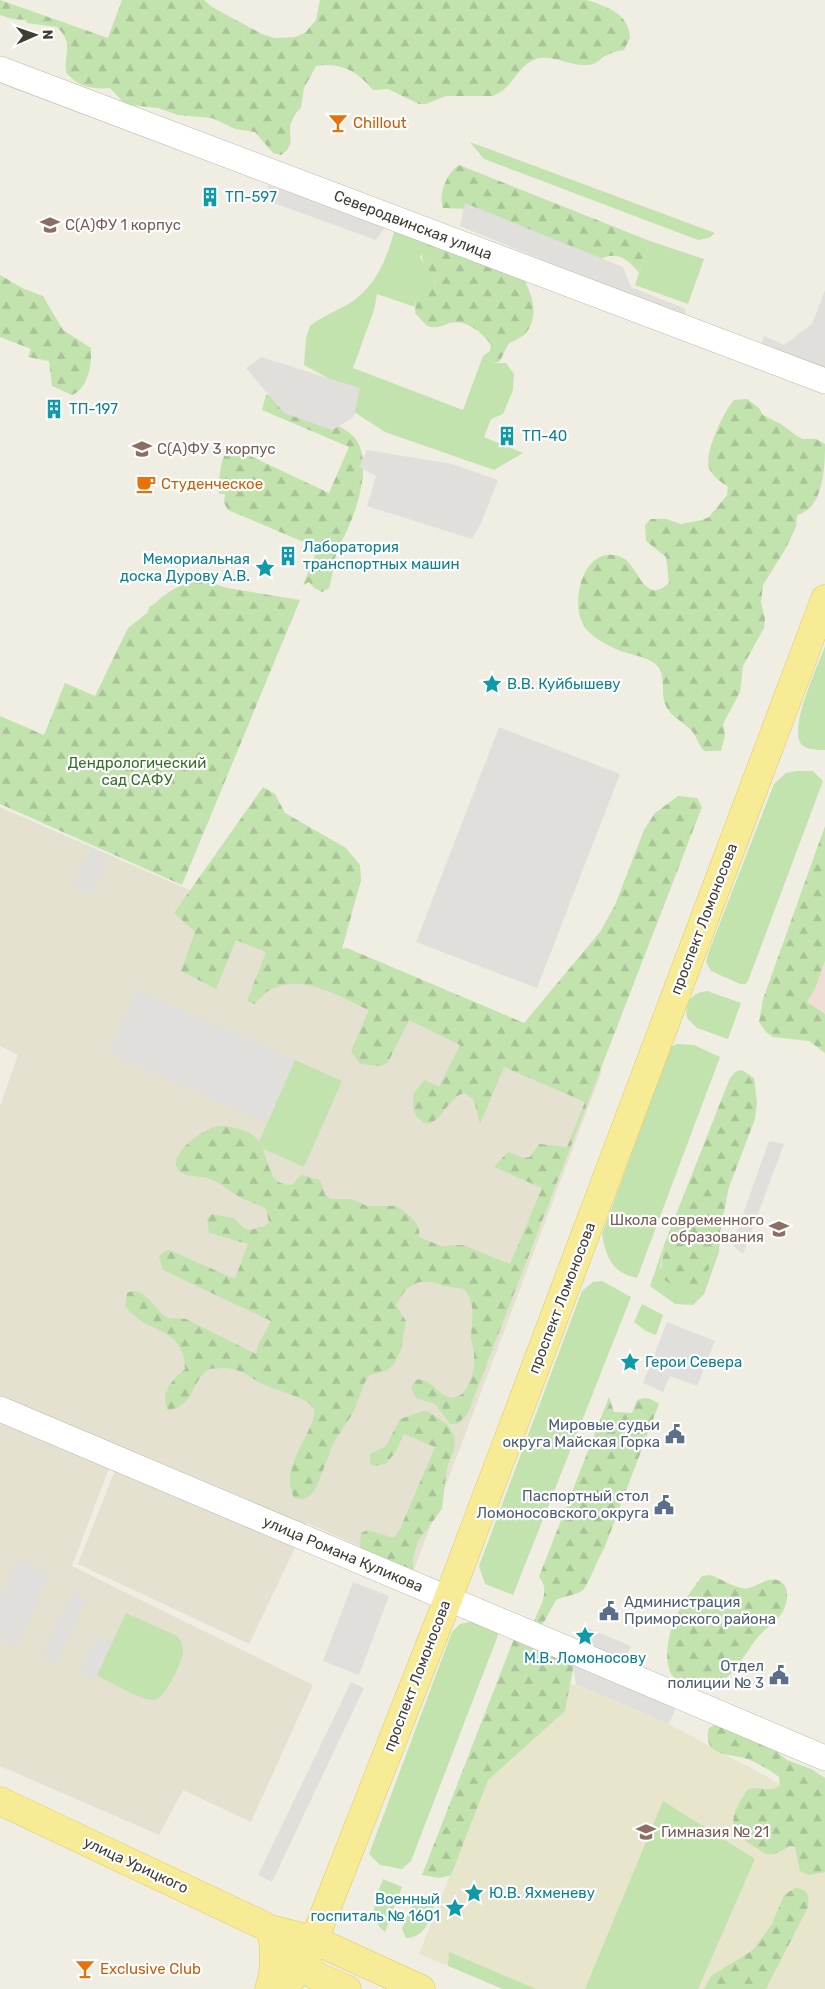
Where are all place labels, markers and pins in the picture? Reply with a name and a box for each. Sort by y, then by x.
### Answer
bar icon: Chillout [327,112,349,134]
place label: Chillout [353,114,407,132]
building icon: ТП-597 [199,186,221,208]
place label: ТП-597 [225,188,277,206]
school or university icon: С(А)ФУ 1 корпус [39,214,61,236]
place label: С(А)ФУ 1 корпус [65,216,181,234]
building icon: ТП-197 [43,398,65,420]
place label: ТП-197 [69,400,118,418]
building icon: ТП-40 [496,425,518,447]
place label: ТП-40 [522,427,567,445]
school or university icon: С(А)ФУ 3 корпус [131,438,153,460]
place label: С(А)ФУ 3 корпус [157,440,276,458]
cafe icon: Студенческое [135,473,157,495]
place label: Студенческое [161,475,263,493]
place label: Лаборатория транспортных машин [303,538,460,573]
building icon: Лаборатория транспортных машин [277,545,299,567]
place label: Мемориальная доска Дурову А.В. [120,550,250,585]
place icon: Мемориальная доска Дурову А.В. [254,557,276,579]
place icon: В.В. Куйбышеву [481,673,503,695]
place label: В.В. Куйбышеву [507,675,621,693]
place label: Школа современного образования [610,1211,764,1246]
school or university icon: Школа современного образования [768,1218,790,1240]
place icon: Герои Севера [619,1351,641,1373]
place label: Герои Севера [645,1353,742,1371]
place label: Мировые судьи округа Майская Горка [502,1416,660,1451]
public building icon: Мировые судьи округа Майская Горка [664,1423,686,1445]
place label: Паспортный стол Ломоносовского округа [477,1487,649,1522]
public building icon: Паспортный стол Ломоносовского округа [653,1494,675,1516]
place label: Администрация Приморского района [624,1593,776,1628]
public building icon: Администрация Приморского района [598,1600,620,1622]
place icon: М.В. Ломоносову [574,1625,596,1647]
place label: М.В. Ломоносову [524,1649,646,1667]
place label: Отдел полиции № 3 [668,1657,764,1692]
public building icon: Отдел полиции № 3 [768,1664,790,1686]
school or university icon: Гимназия № 21 [635,1821,657,1843]
place label: Гимназия № 21 [661,1823,769,1841]
place icon: Ю.В. Яхменеву [463,1882,485,1904]
place label: Ю.В. Яхменеву [489,1884,595,1902]
place label: Военный госпиталь № 1601 [311,1890,440,1925]
place icon: Военный госпиталь № 1601 [444,1897,466,1919]
bar icon: Exclusive Club [74,1958,96,1980]
place label: Exclusive Club [100,1960,201,1978]

